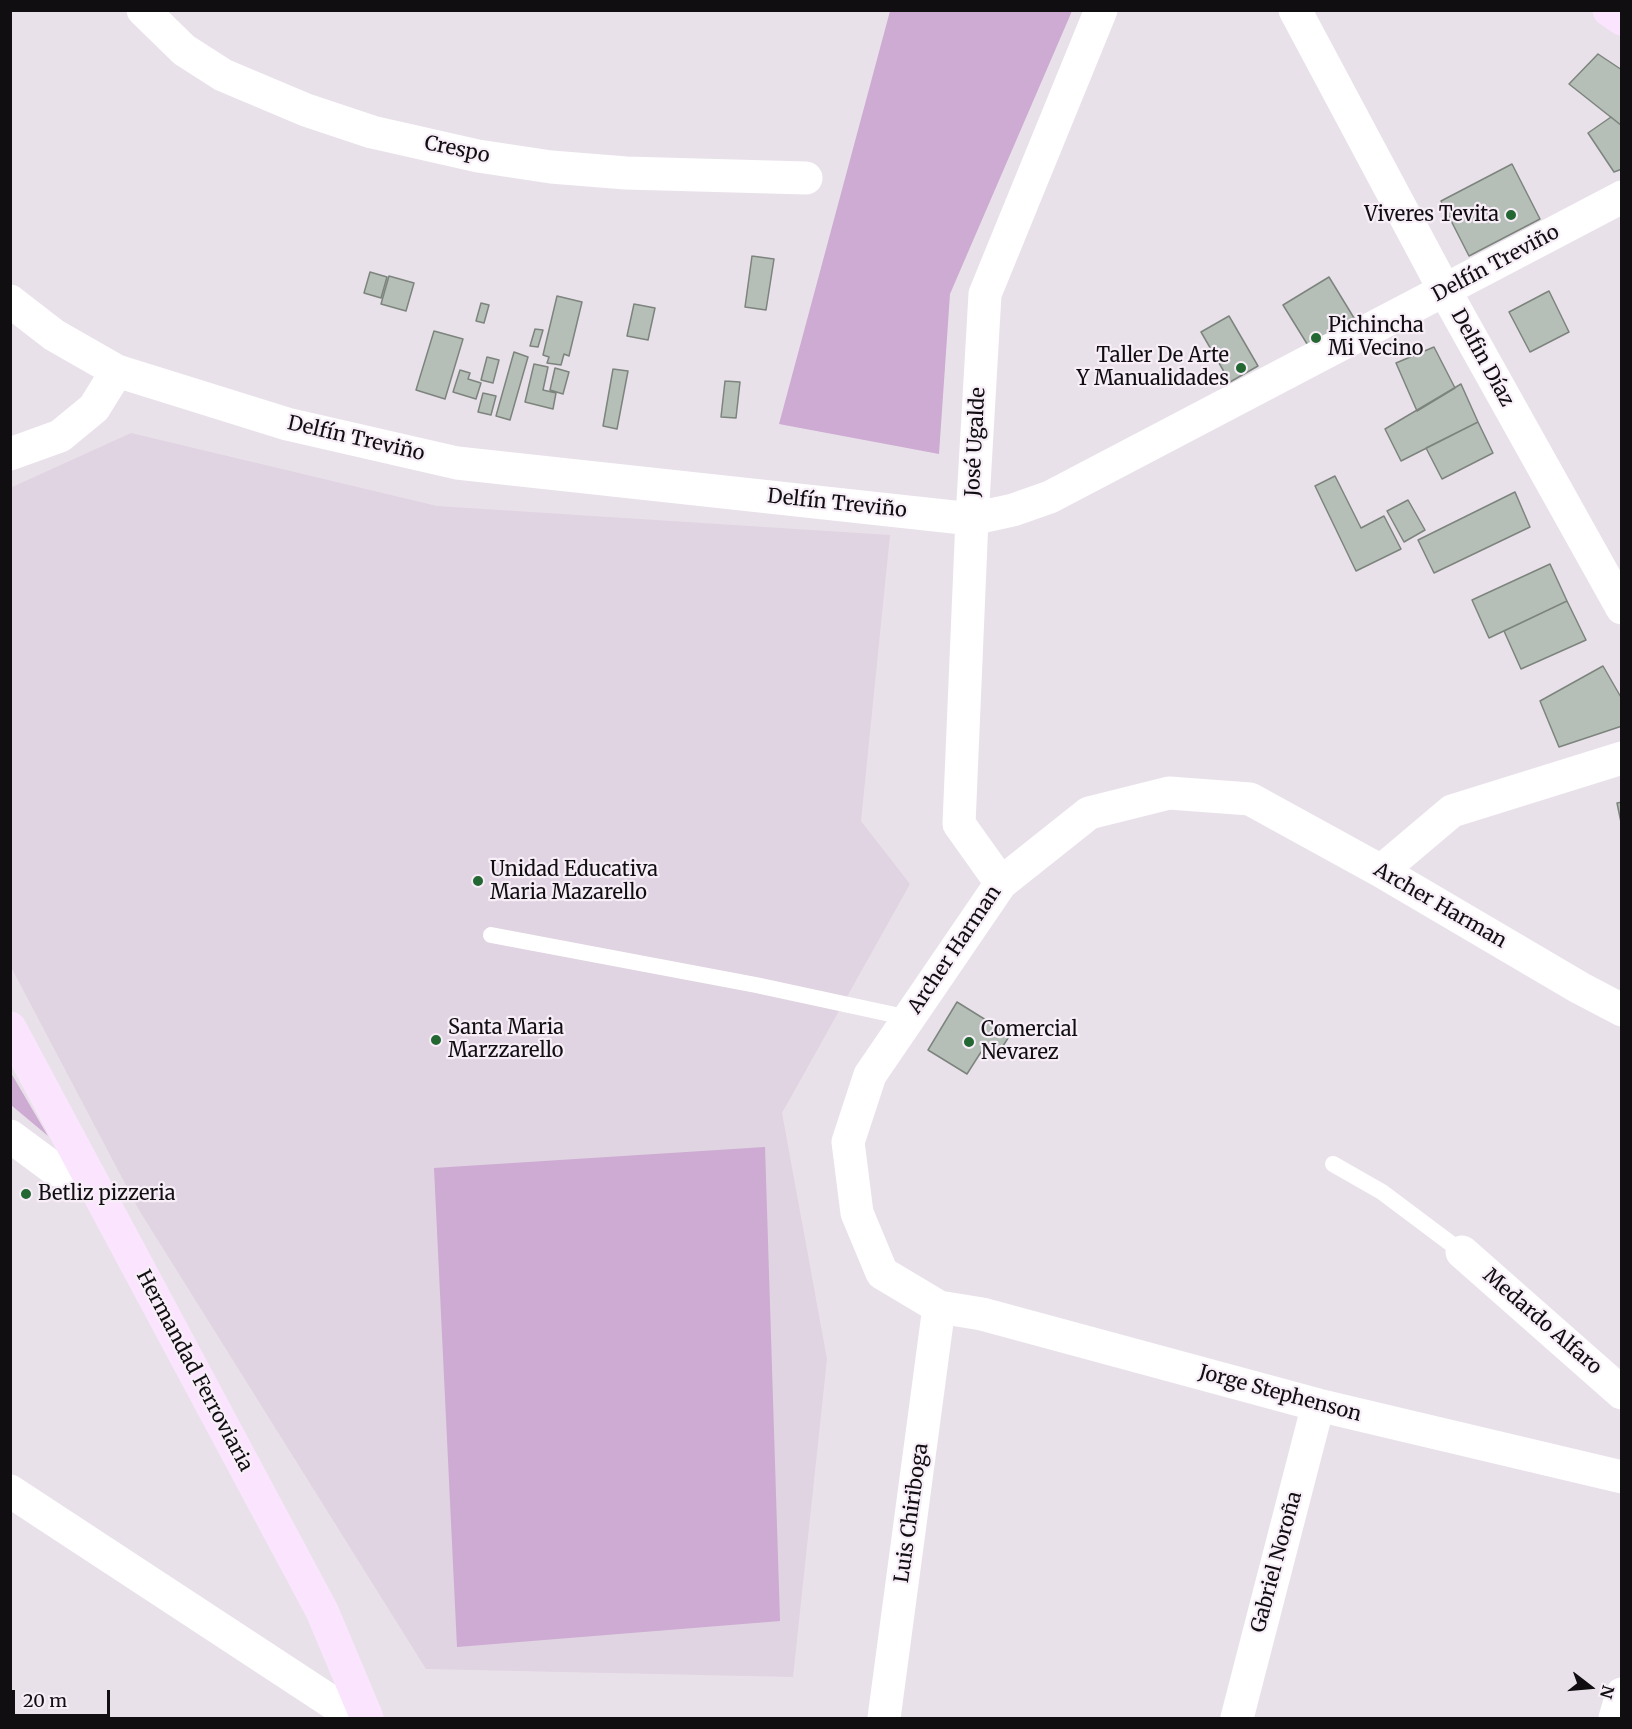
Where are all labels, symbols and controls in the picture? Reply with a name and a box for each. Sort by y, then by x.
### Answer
street label: Crespo [422,131,492,169]
place label: Viveres Tevita [1364,203,1499,227]
marker: Viveres Tevita [1504,208,1518,222]
street label: Delfín Treviño [1429,221,1563,307]
street label: Delfin Díaz [1445,305,1519,411]
place label: Pichincha Mi Vecino [1328,314,1424,361]
marker: Pichincha Mi Vecino [1309,331,1323,345]
place label: Taller De Arte Y Manualidades [1076,344,1229,391]
marker: Taller De Arte Y Manualidades [1234,361,1248,375]
street label: José Ugalde [961,387,991,497]
street label: Delfín Treviño [285,412,427,466]
street label: Delfín Treviño [766,485,908,523]
place label: Unidad Educativa Maria Mazarello [490,858,658,905]
street label: Archer Harman [1369,858,1511,954]
marker: Unidad Educativa Maria Mazarello [471,874,485,888]
street label: Archer Harman [903,881,1007,1019]
place label: Santa Maria Marzzarello [448,1016,564,1063]
place label: Comercial Nevarez [981,1018,1078,1065]
marker: Santa Maria Marzzarello [429,1033,443,1047]
marker: Comercial Nevarez [962,1035,976,1049]
place label: Betliz pizzeria [38,1182,176,1206]
marker: Betliz pizzeria [19,1187,33,1201]
street label: Medardo Alfaro [1478,1264,1606,1380]
street label: Hermandad Ferroviaria [131,1266,257,1476]
street label: Jorge Stephenson [1196,1361,1364,1427]
street label: Luis Chiriboga [890,1442,934,1584]
street label: Gabriel Noroña [1247,1489,1307,1635]
north arrow [1560,1657,1620,1717]
scale bar [15,1678,112,1716]
text: N [1596,1683,1619,1701]
text: 20 m [23,1689,67,1712]

